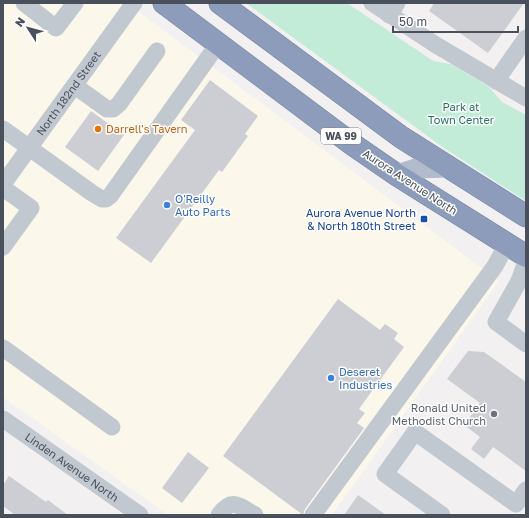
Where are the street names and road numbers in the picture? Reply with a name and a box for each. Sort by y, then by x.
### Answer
street label: North 182nd Street [33,48,103,138]
road number: WA 99 [321,128,361,144]
street label: Aurora Avenue North [361,146,460,217]
street label: Linden Avenue North [23,430,121,504]

